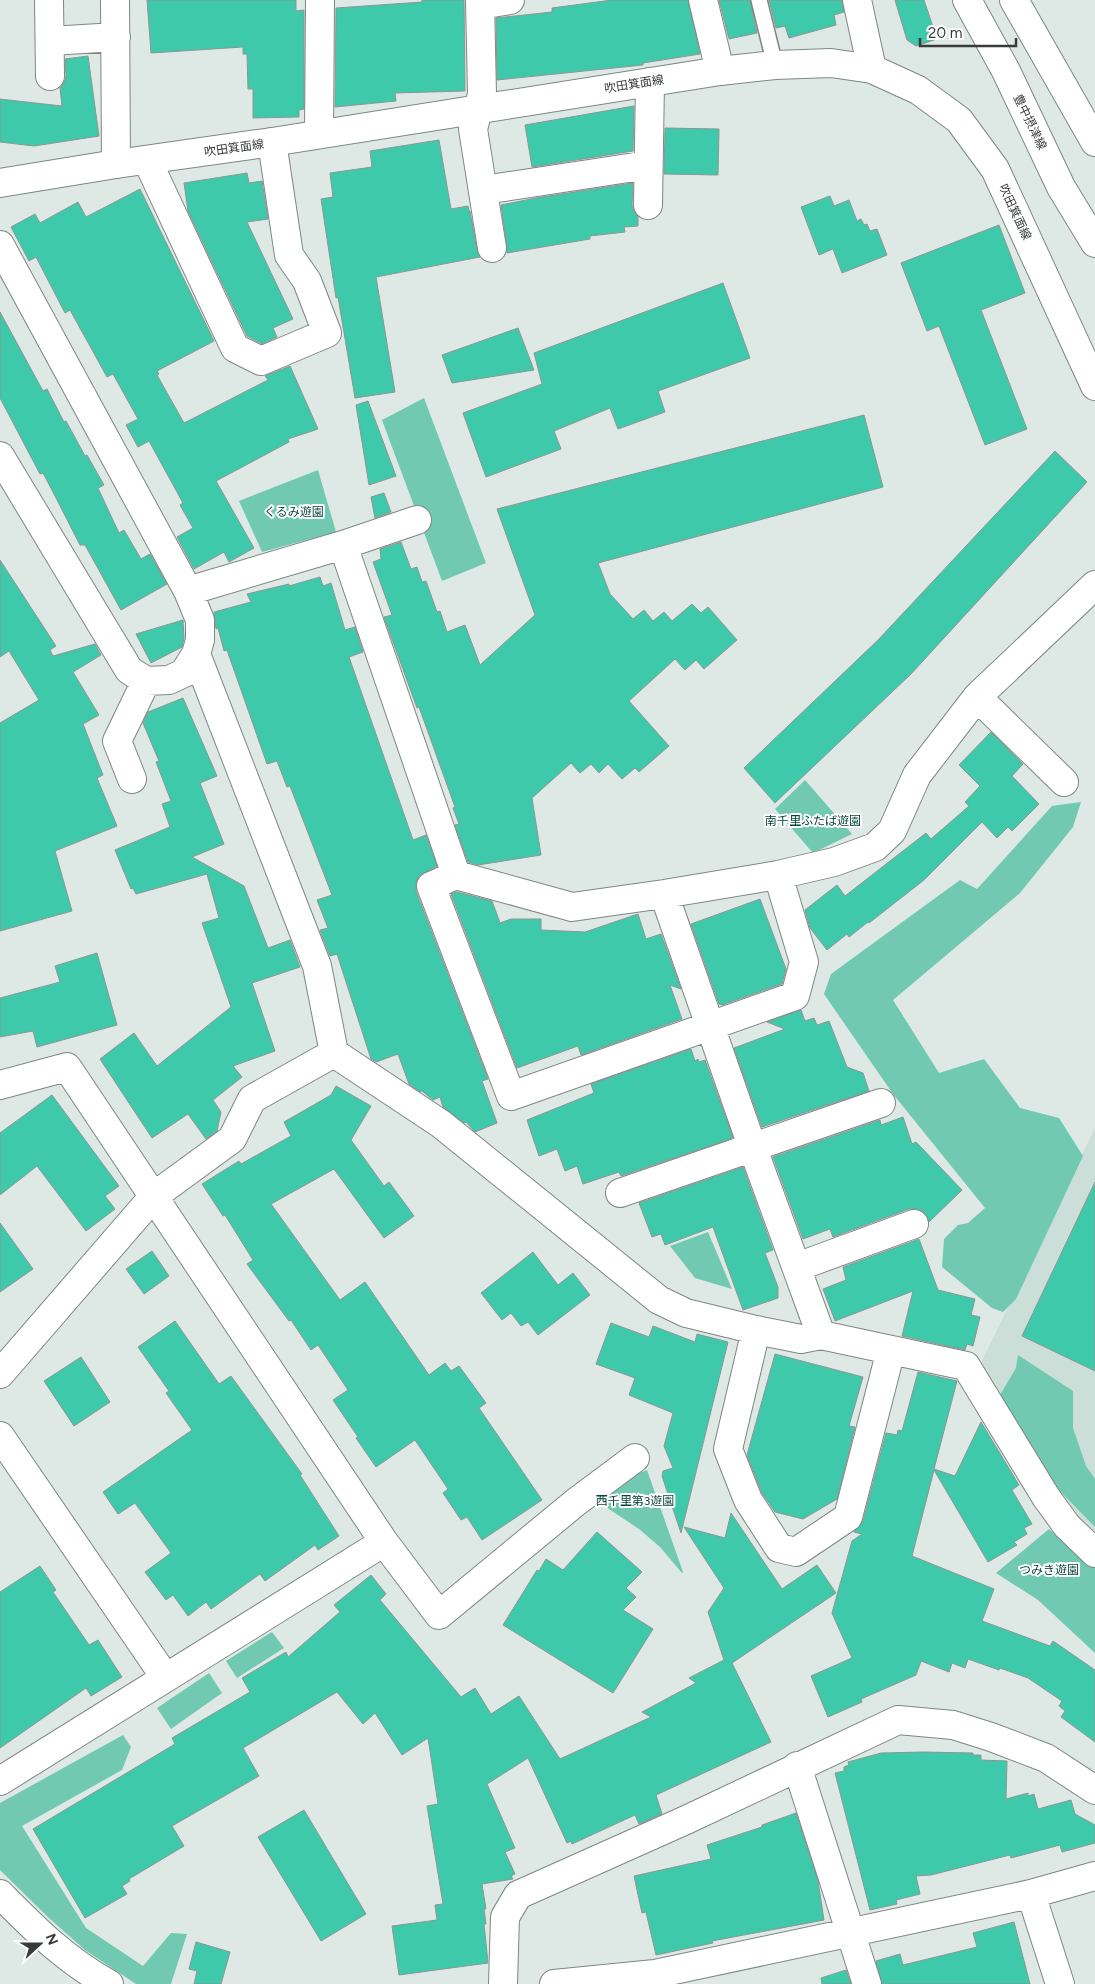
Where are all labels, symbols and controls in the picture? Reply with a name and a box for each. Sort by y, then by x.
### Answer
scale bar [920,15,1016,47]
text: 20 m [928,24,962,42]
street label: 吹田箕面線 [603,72,665,96]
street label: 豊中摂津線 [1011,92,1049,152]
street label: 吹田箕面線 [203,137,265,159]
street label: 吹田箕面線 [996,182,1034,242]
park label: くるみ遊園 [264,505,324,519]
park label: 南千里ふたば遊園 [765,814,861,828]
park label: 西千里第3遊園 [596,1494,674,1508]
park label: つみき遊園 [1019,1563,1079,1577]
north arrow [15,1919,65,1969]
text: N [42,1931,62,1948]

